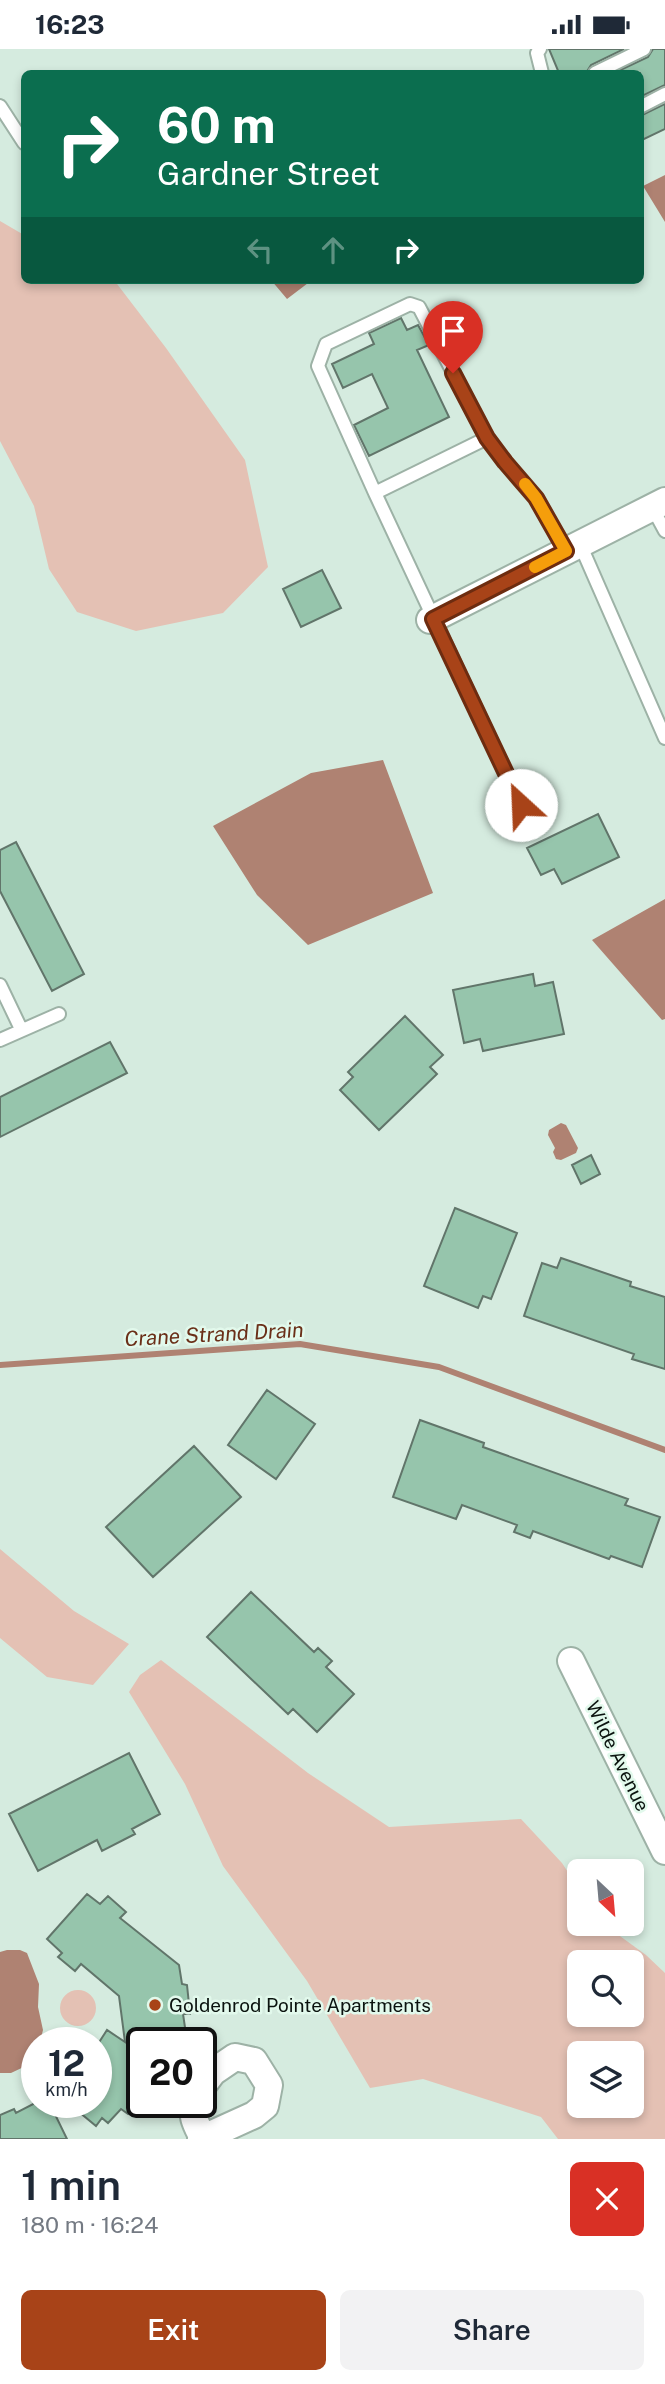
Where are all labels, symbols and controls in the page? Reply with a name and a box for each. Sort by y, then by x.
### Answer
text: 16:23 [35,9,105,40]
text: 60 m [157,96,276,154]
icon: right [42,98,133,189]
text: Gardner Street [157,155,380,192]
icon: left [241,231,279,269]
icon: ahead [314,231,352,269]
icon: right [387,231,425,269]
pin [423,301,483,373]
icon: arrive [434,312,472,350]
position arrow [484,768,558,842]
water label: Crane Strand Drain [124,1317,304,1351]
street label: Wilde Avenue [582,1697,654,1815]
north arrow [567,1859,644,1935]
map controls [567,1859,644,2118]
button: search [567,1950,644,2027]
place label: Goldenrod Pointe Apartments [169,1994,431,2016]
marker: Goldenrod Pointe Apartments [147,1997,163,2013]
speed limit sign: 20 [126,2027,217,2118]
button: layers [567,2041,644,2118]
text: 12 [48,2043,85,2084]
text: km/h [45,2079,88,2100]
text: 1 min [21,2160,121,2209]
button: close [570,2162,644,2236]
text: 180 m · 16:24 [21,2211,158,2238]
button: Exit [21,2290,326,2370]
button: Share [340,2290,644,2370]

